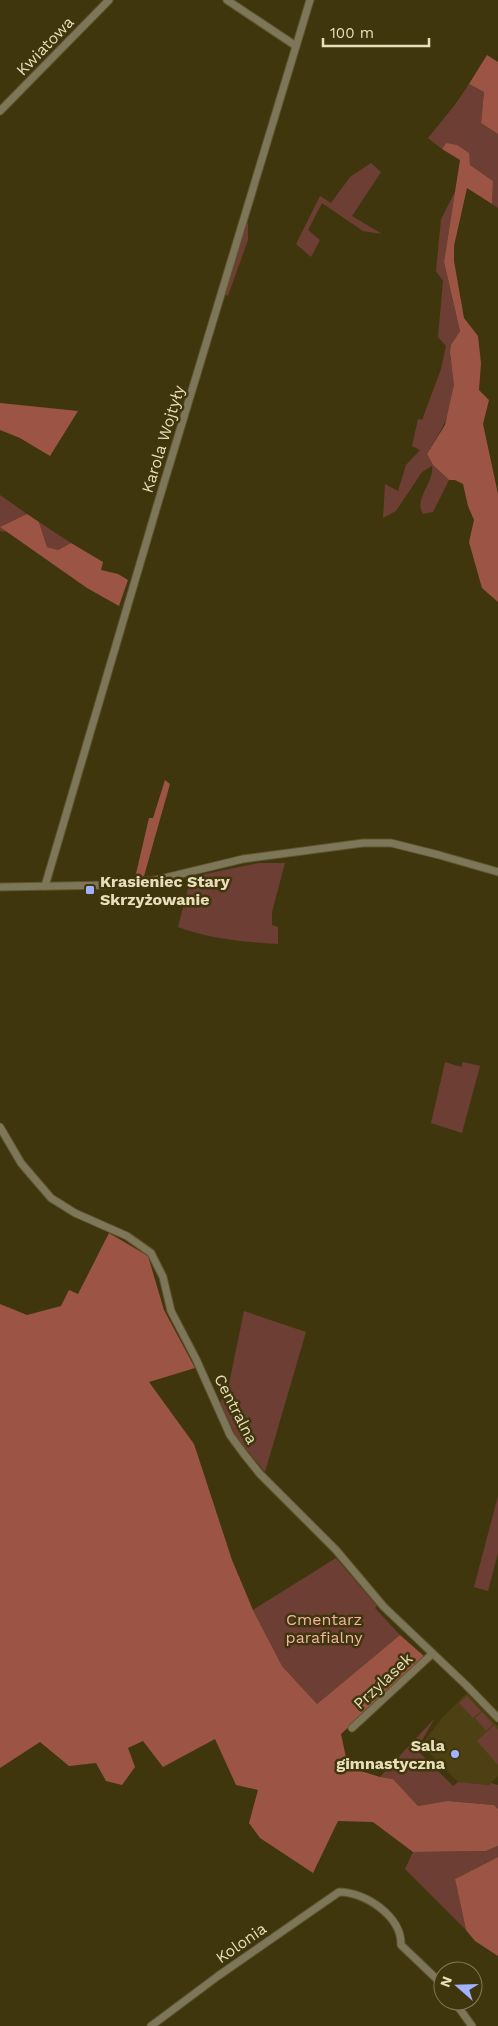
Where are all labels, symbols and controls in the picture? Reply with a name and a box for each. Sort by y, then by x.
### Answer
street label: Kwiatowa [12,13,78,79]
scale bar [323,15,429,47]
text: 100 m [330,24,374,42]
street label: Karola Wojtyły [138,382,189,495]
place label: Krasieniec Stary Skrzyżowanie [100,872,231,909]
marker: Krasieniec Stary Skrzyżowanie [84,884,96,896]
street label: Centralna [210,1371,262,1447]
park label: Cmentarz parafialny [286,1610,363,1647]
street label: Przylasek [350,1649,416,1713]
place label: Sala gimnastyczna [336,1736,446,1773]
marker: Sala gimnastyczna [449,1748,461,1760]
street label: Kolonia [212,1919,270,1967]
north arrow [433,1961,483,2011]
text: N [436,1974,455,1989]

